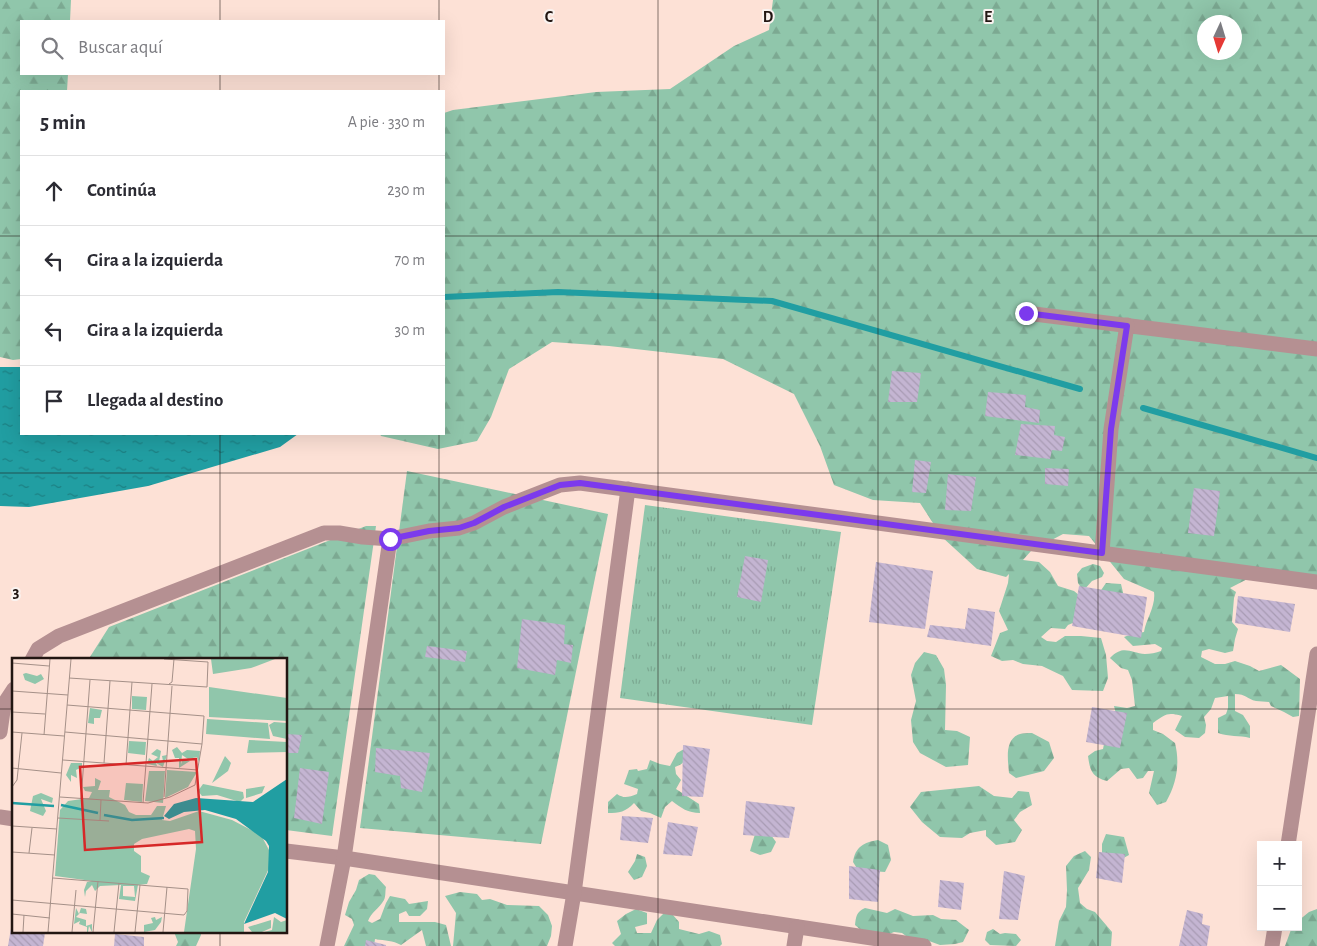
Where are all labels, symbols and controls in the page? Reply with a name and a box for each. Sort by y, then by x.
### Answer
text: C [545,9,554,25]
text: D [763,9,774,25]
text: E [984,9,992,25]
north arrow [1197,15,1242,60]
search box [20,20,445,75]
icon: search [38,34,66,62]
text: Buscar aquí [78,38,163,57]
text: 5 min [40,112,86,133]
text: A pie · 330 m [348,114,425,130]
icon: ahead [40,177,68,205]
text: Continúa [87,181,156,200]
text: 230 m [387,182,425,198]
icon: left [40,247,68,275]
text: Gira a la izquierda [87,251,223,270]
text: 70 m [394,252,425,268]
route end [1015,302,1038,325]
icon: left [40,317,68,345]
text: Gira a la izquierda [87,321,223,340]
text: 30 m [395,322,425,338]
icon: arrive [40,387,68,415]
text: Llegada al destino [87,391,224,410]
route start [379,528,402,551]
text: 3 [13,584,20,600]
inset map [12,658,288,934]
map controls [1257,841,1302,931]
button: + [1257,841,1302,886]
button: − [1257,886,1302,931]

